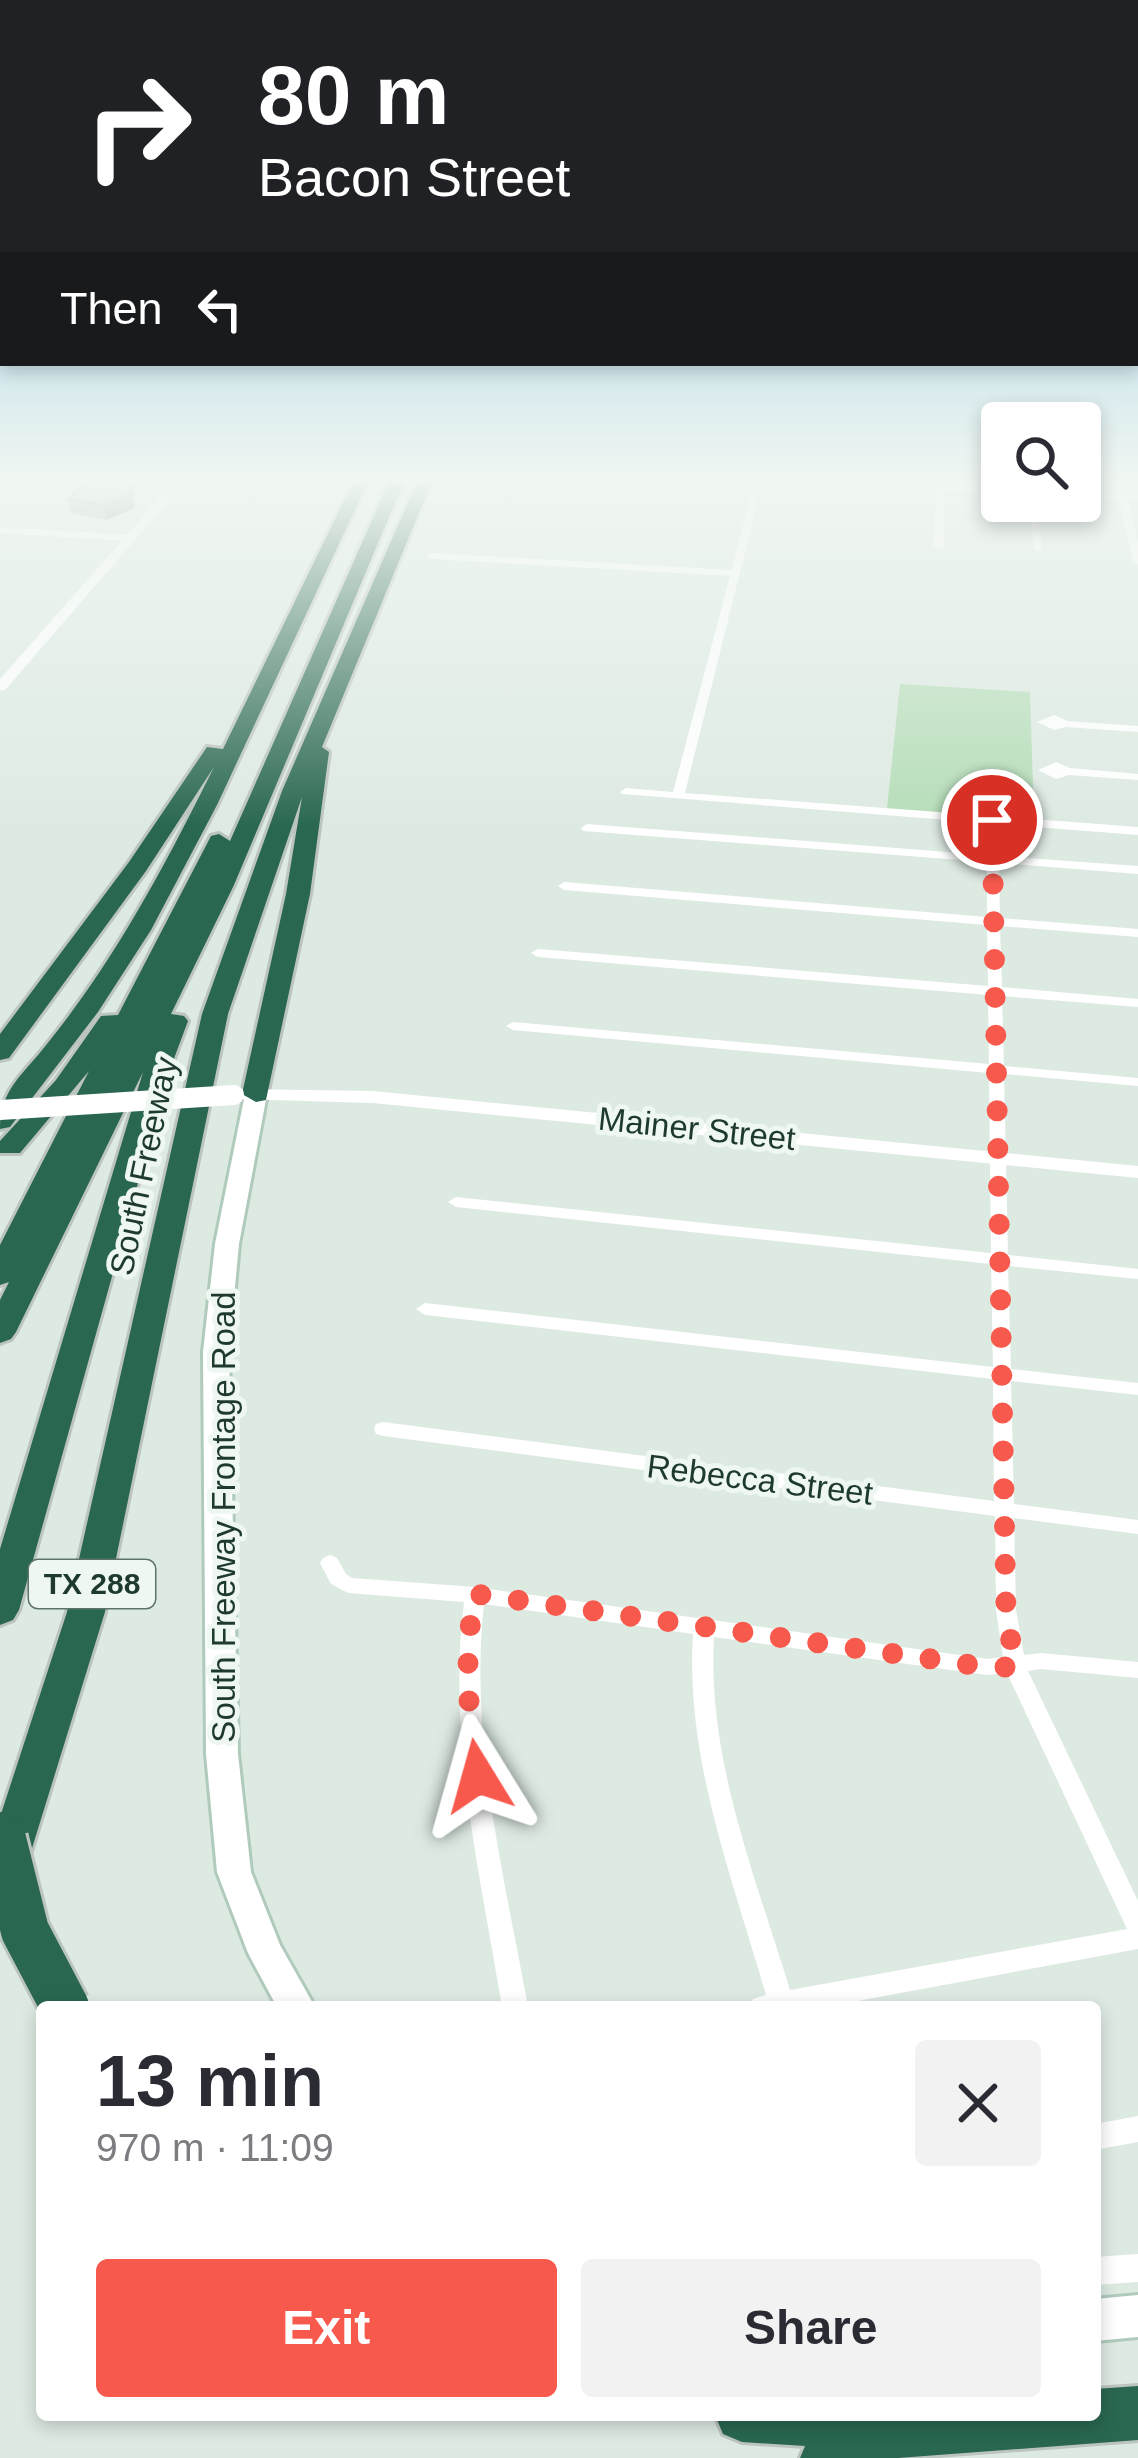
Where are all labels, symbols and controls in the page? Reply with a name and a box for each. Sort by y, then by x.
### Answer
icon: right [60,48,216,204]
text: 80 m [258,48,449,142]
text: Bacon Street [258,147,570,207]
icon: left [187,276,253,342]
text: Then [60,283,163,334]
map controls [981,402,1101,522]
button: search [981,402,1101,522]
pin [941,769,1043,871]
icon: arrive [959,787,1025,853]
street label: South Freeway [102,1053,185,1279]
street label: Mainer Street [597,1100,797,1157]
street label: South Freeway Frontage Road [205,1291,242,1743]
street label: Rebecca Street [645,1447,875,1512]
road number: TX 288 [29,1560,155,1608]
position arrow [415,1713,541,1839]
button: close [915,2040,1041,2166]
text: 13 min [96,2041,324,2121]
text: 970 m · 11:09 [96,2126,334,2169]
button: Exit [96,2259,557,2397]
button: Share [581,2259,1041,2397]

